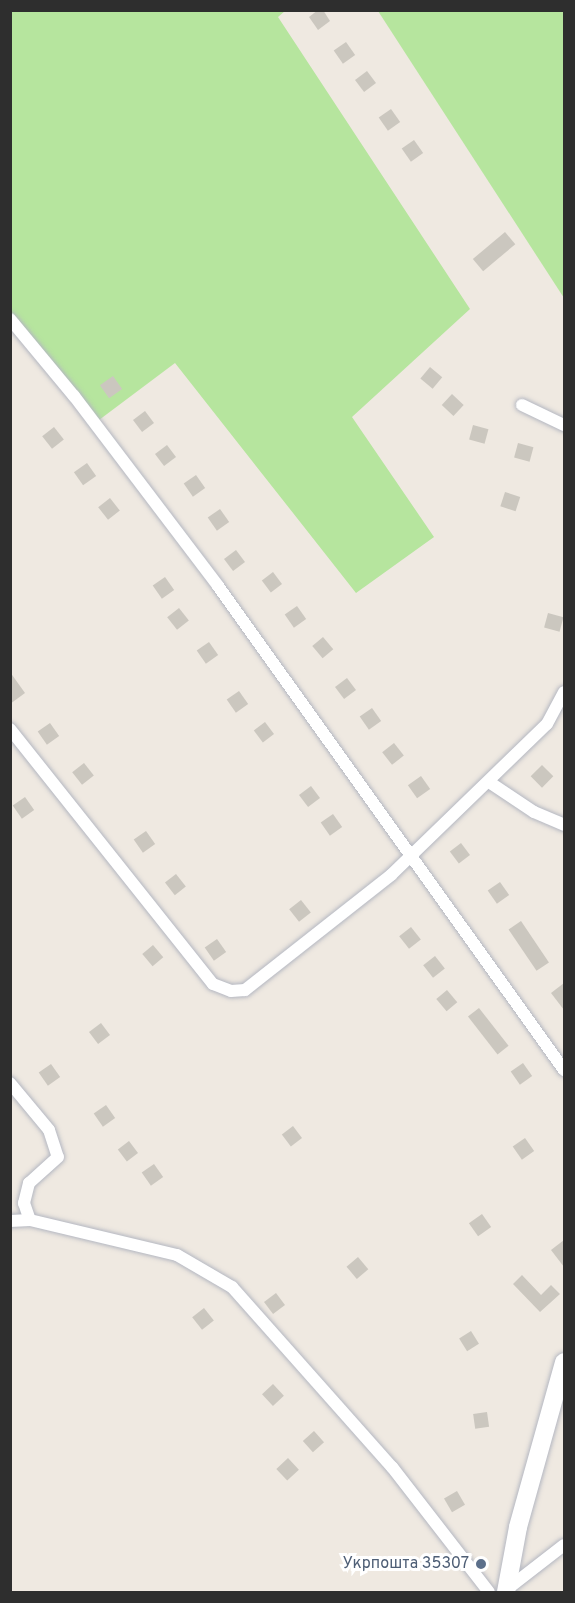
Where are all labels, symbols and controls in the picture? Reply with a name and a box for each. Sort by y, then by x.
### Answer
place label: Укрпошта 35307 [343,1554,469,1574]
marker: Укрпошта 35307 [474,1557,488,1571]

